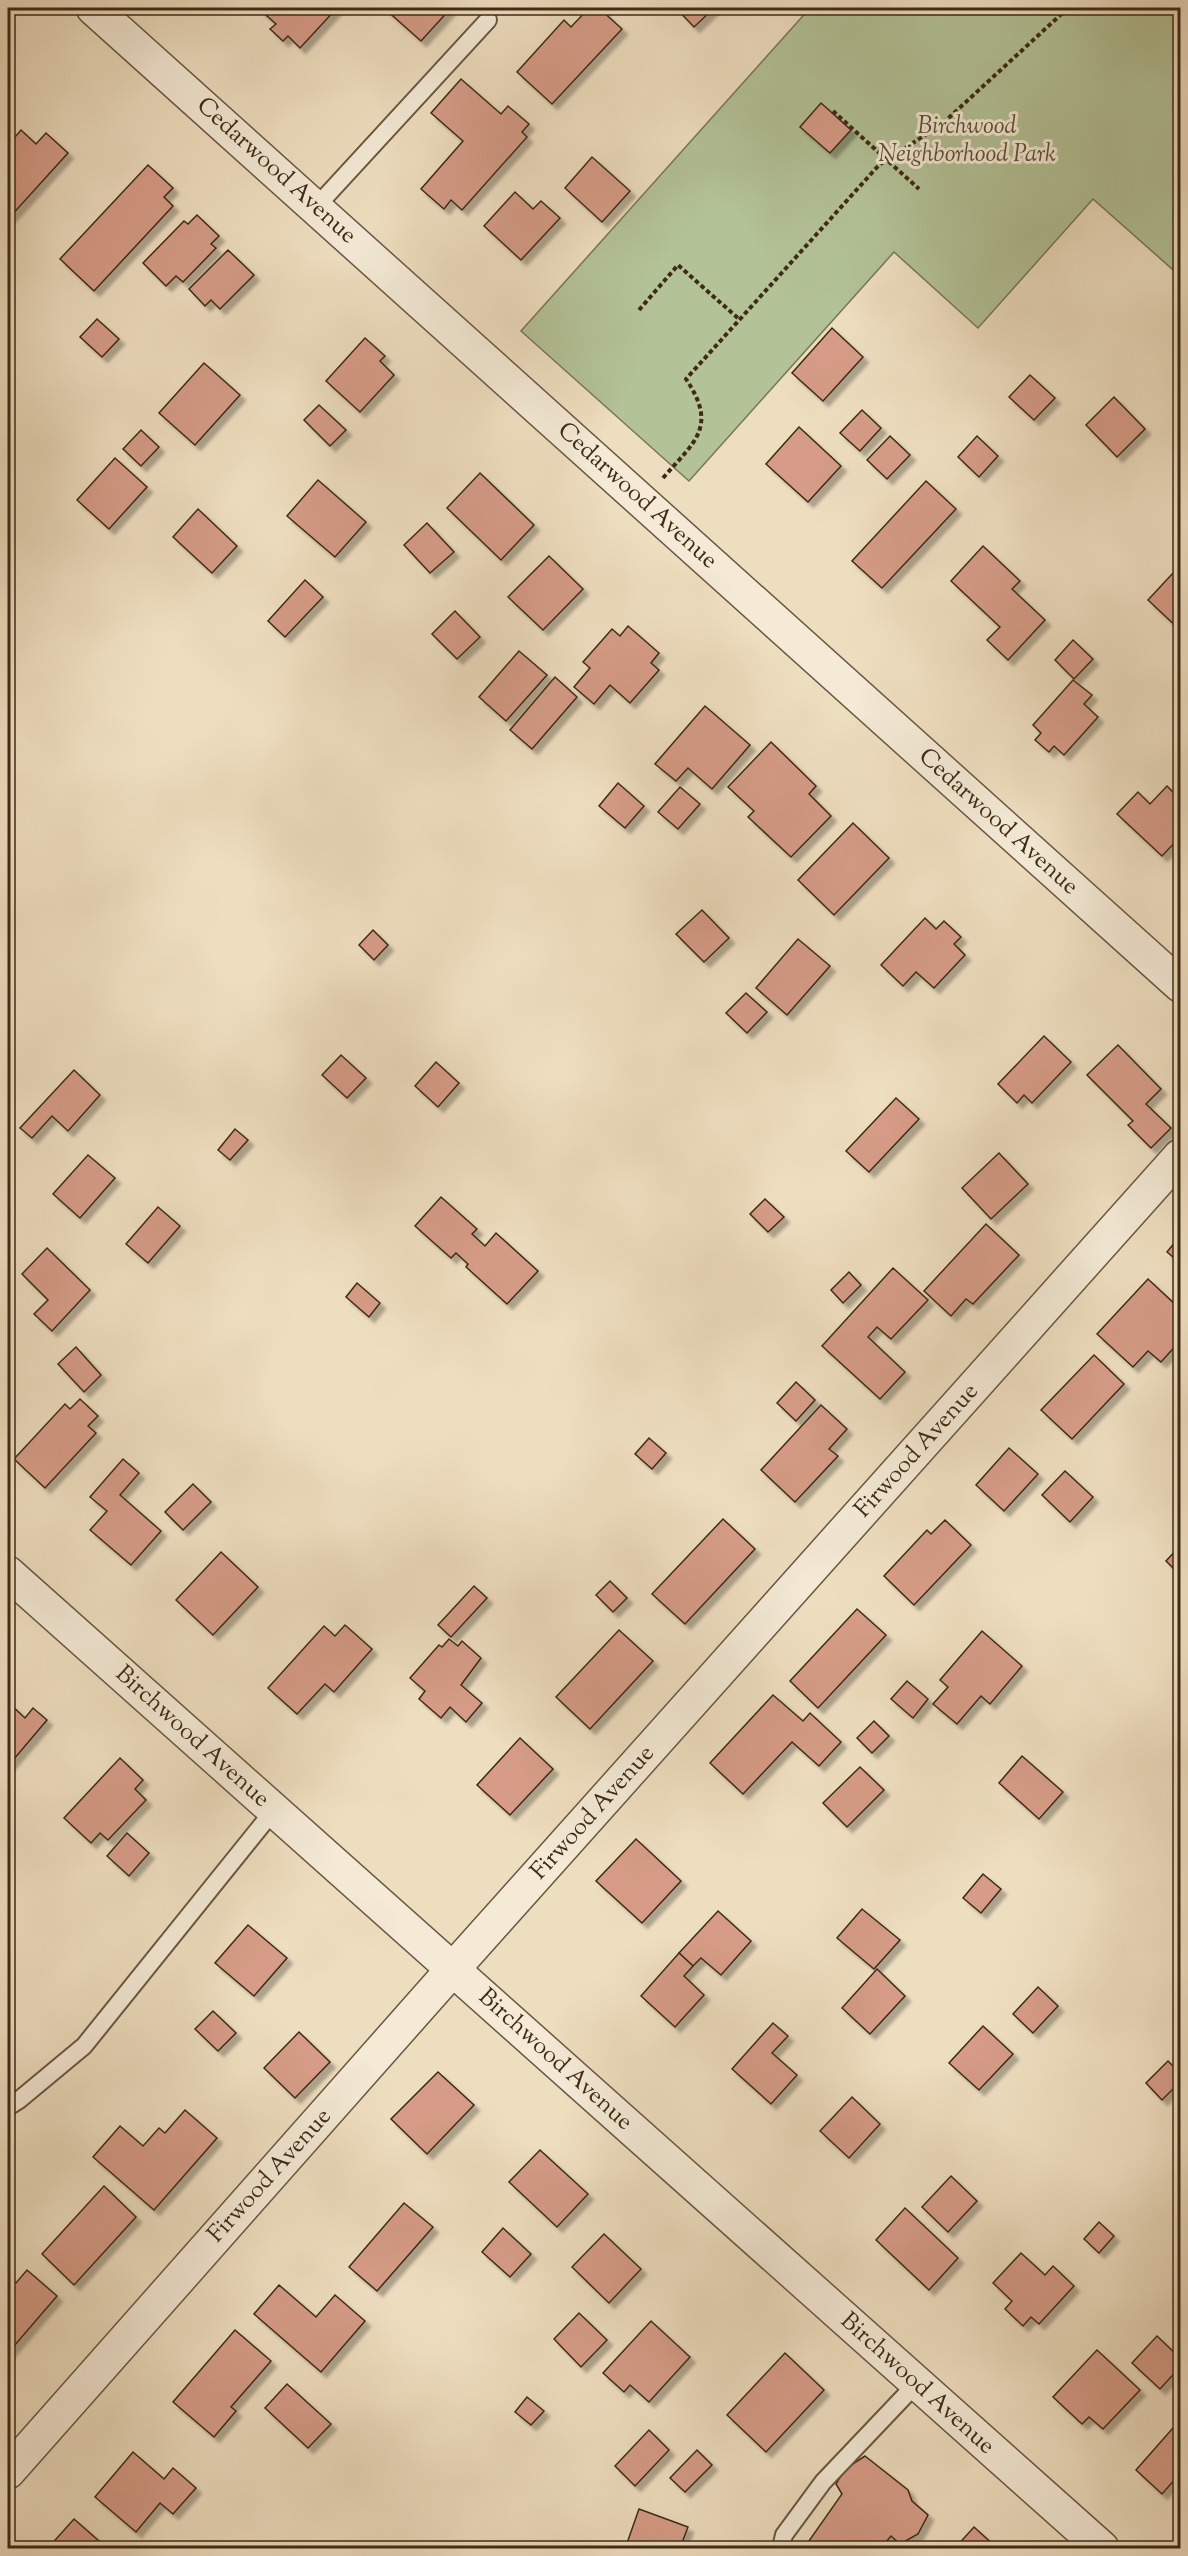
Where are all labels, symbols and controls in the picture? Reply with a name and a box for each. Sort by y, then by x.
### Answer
street label: Cedarwood Avenue [188,90,364,252]
park label: Birchwood Neighborhood Park [878,110,1056,172]
street label: Cedarwood Avenue [549,415,725,577]
street label: Cedarwood Avenue [910,741,1086,903]
street label: Firwood Avenue [847,1376,987,1526]
street label: Birchwood Avenue [107,1658,277,1816]
street label: Firwood Avenue [523,1738,663,1888]
street label: Birchwood Avenue [470,1981,640,2139]
street label: Firwood Avenue [200,2101,340,2251]
street label: Birchwood Avenue [832,2305,1002,2463]

